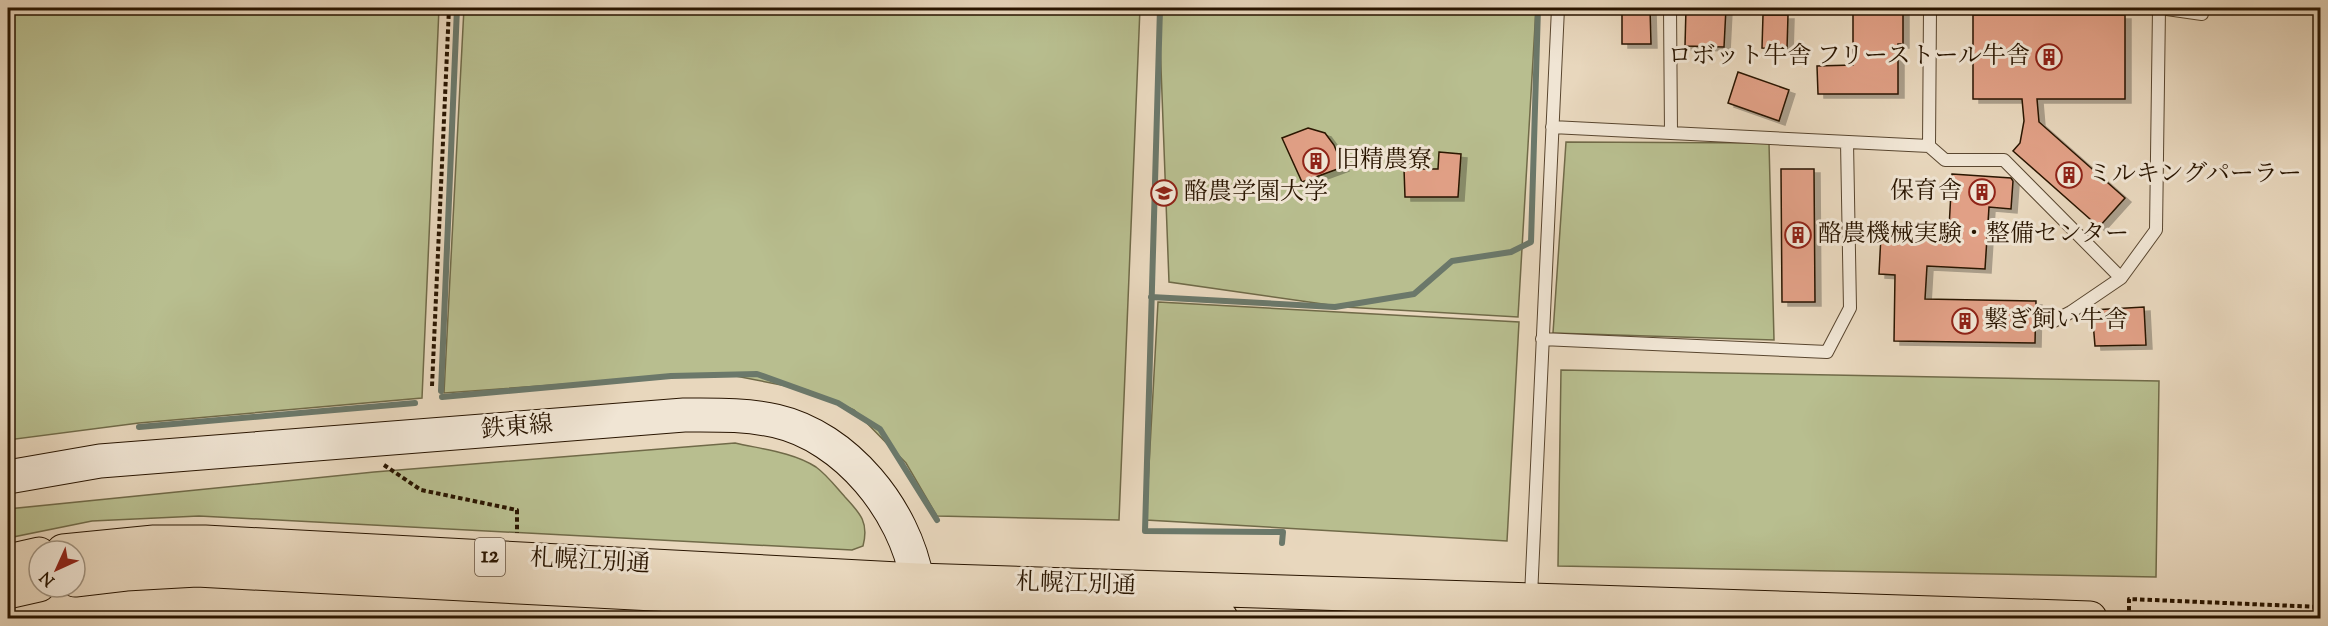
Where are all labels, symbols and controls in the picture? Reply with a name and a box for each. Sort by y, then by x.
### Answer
place label: ロボット牛舎 フリーストール牛舎 [1668,40,2030,74]
building icon: ロボット牛舎 フリーストール牛舎 [2034,42,2064,72]
place label: 旧精農寮 [1336,144,1432,178]
building icon: 旧精農寮 [1301,146,1331,176]
place label: ミルキングパーラー [2088,158,2302,192]
building icon: ミルキングパーラー [2054,160,2084,190]
place label: 保育舎 [1890,175,1962,209]
place label: 酪農学園大学 [1184,176,1328,210]
building icon: 保育舎 [1967,177,1997,207]
school or university icon: 酪農学園大学 [1149,178,1179,208]
place label: 酪農機械実験・整備センター [1818,218,2129,252]
building icon: 酪農機械実験・整備センター [1783,220,1813,250]
place label: 繋ぎ飼い牛舎 [1984,304,2128,338]
building icon: 繋ぎ飼い牛舎 [1950,306,1980,336]
street label: 鉄東線 [480,408,554,448]
road number: 12 [475,538,505,576]
north arrow [27,539,87,599]
street label: 札幌江別通 [529,542,651,582]
text: N [35,565,61,590]
street label: 札幌江別通 [1015,566,1137,604]

